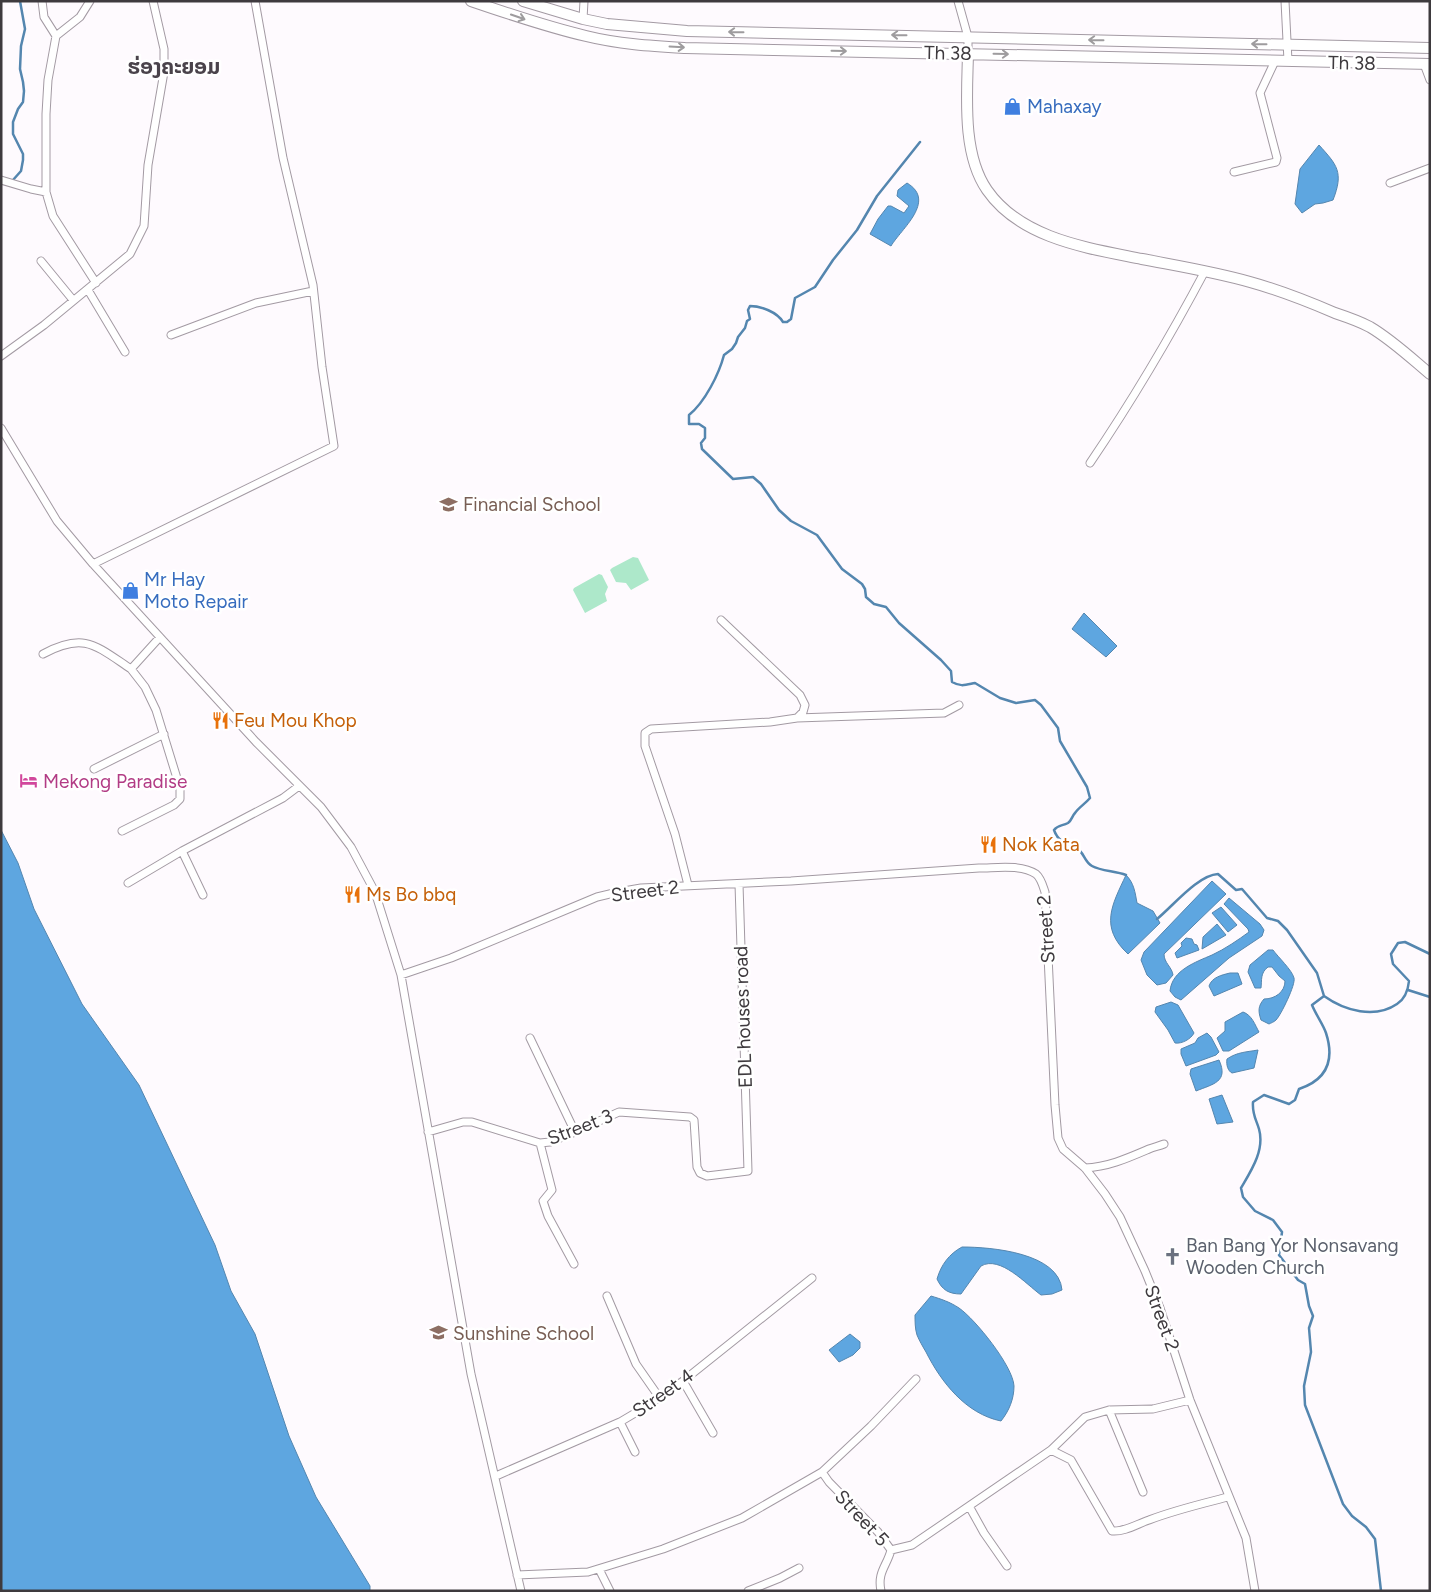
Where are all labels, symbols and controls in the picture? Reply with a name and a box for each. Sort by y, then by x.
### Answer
one-way arrow [509,13,525,22]
one-way arrow [728,27,744,37]
one-way arrow [891,31,907,40]
one-way arrow [1088,35,1104,45]
one-way arrow [1251,39,1267,49]
street label: Th 38 [924,41,972,65]
one-way arrow [668,43,684,52]
one-way arrow [830,46,847,56]
one-way arrow [993,50,1009,59]
street label: Th 38 [1328,51,1376,75]
district label: ຮ່ອງຄະຍອມ [128,54,220,79]
place label: Mahaxay [1027,95,1102,118]
shop icon: Mahaxay [1003,96,1023,116]
place label: Financial School [463,493,601,516]
school or university icon: Financial School [439,494,459,514]
place label: Mr Hay Moto Repair [144,568,249,613]
shop icon: Mr Hay Moto Repair [120,580,140,600]
place label: Feu Mou Khop [234,709,357,732]
restaurant icon: Feu Mou Khop [210,710,230,730]
place label: Mekong Paradise [43,770,187,793]
hotel icon: Mekong Paradise [19,771,39,791]
place label: Nok Kata [1002,833,1080,856]
restaurant icon: Nok Kata [978,834,998,854]
street label: Street 2 [610,875,680,907]
place label: Ms Bo bbq [366,883,456,906]
restaurant icon: Ms Bo bbq [342,884,362,904]
street label: Street 2 [1032,894,1060,964]
street label: EDL houses road [729,946,757,1088]
street label: Street 3 [544,1104,616,1150]
place label: Ban Bang Yor Nonsavang Wooden Church [1186,1234,1399,1279]
church icon: Ban Bang Yor Nonsavang Wooden Church [1162,1246,1182,1266]
street label: Street 2 [1139,1282,1185,1354]
place label: Sunshine School [453,1322,594,1345]
school or university icon: Sunshine School [429,1323,449,1343]
street label: Street 4 [628,1363,698,1422]
street label: Street 5 [830,1485,894,1551]

